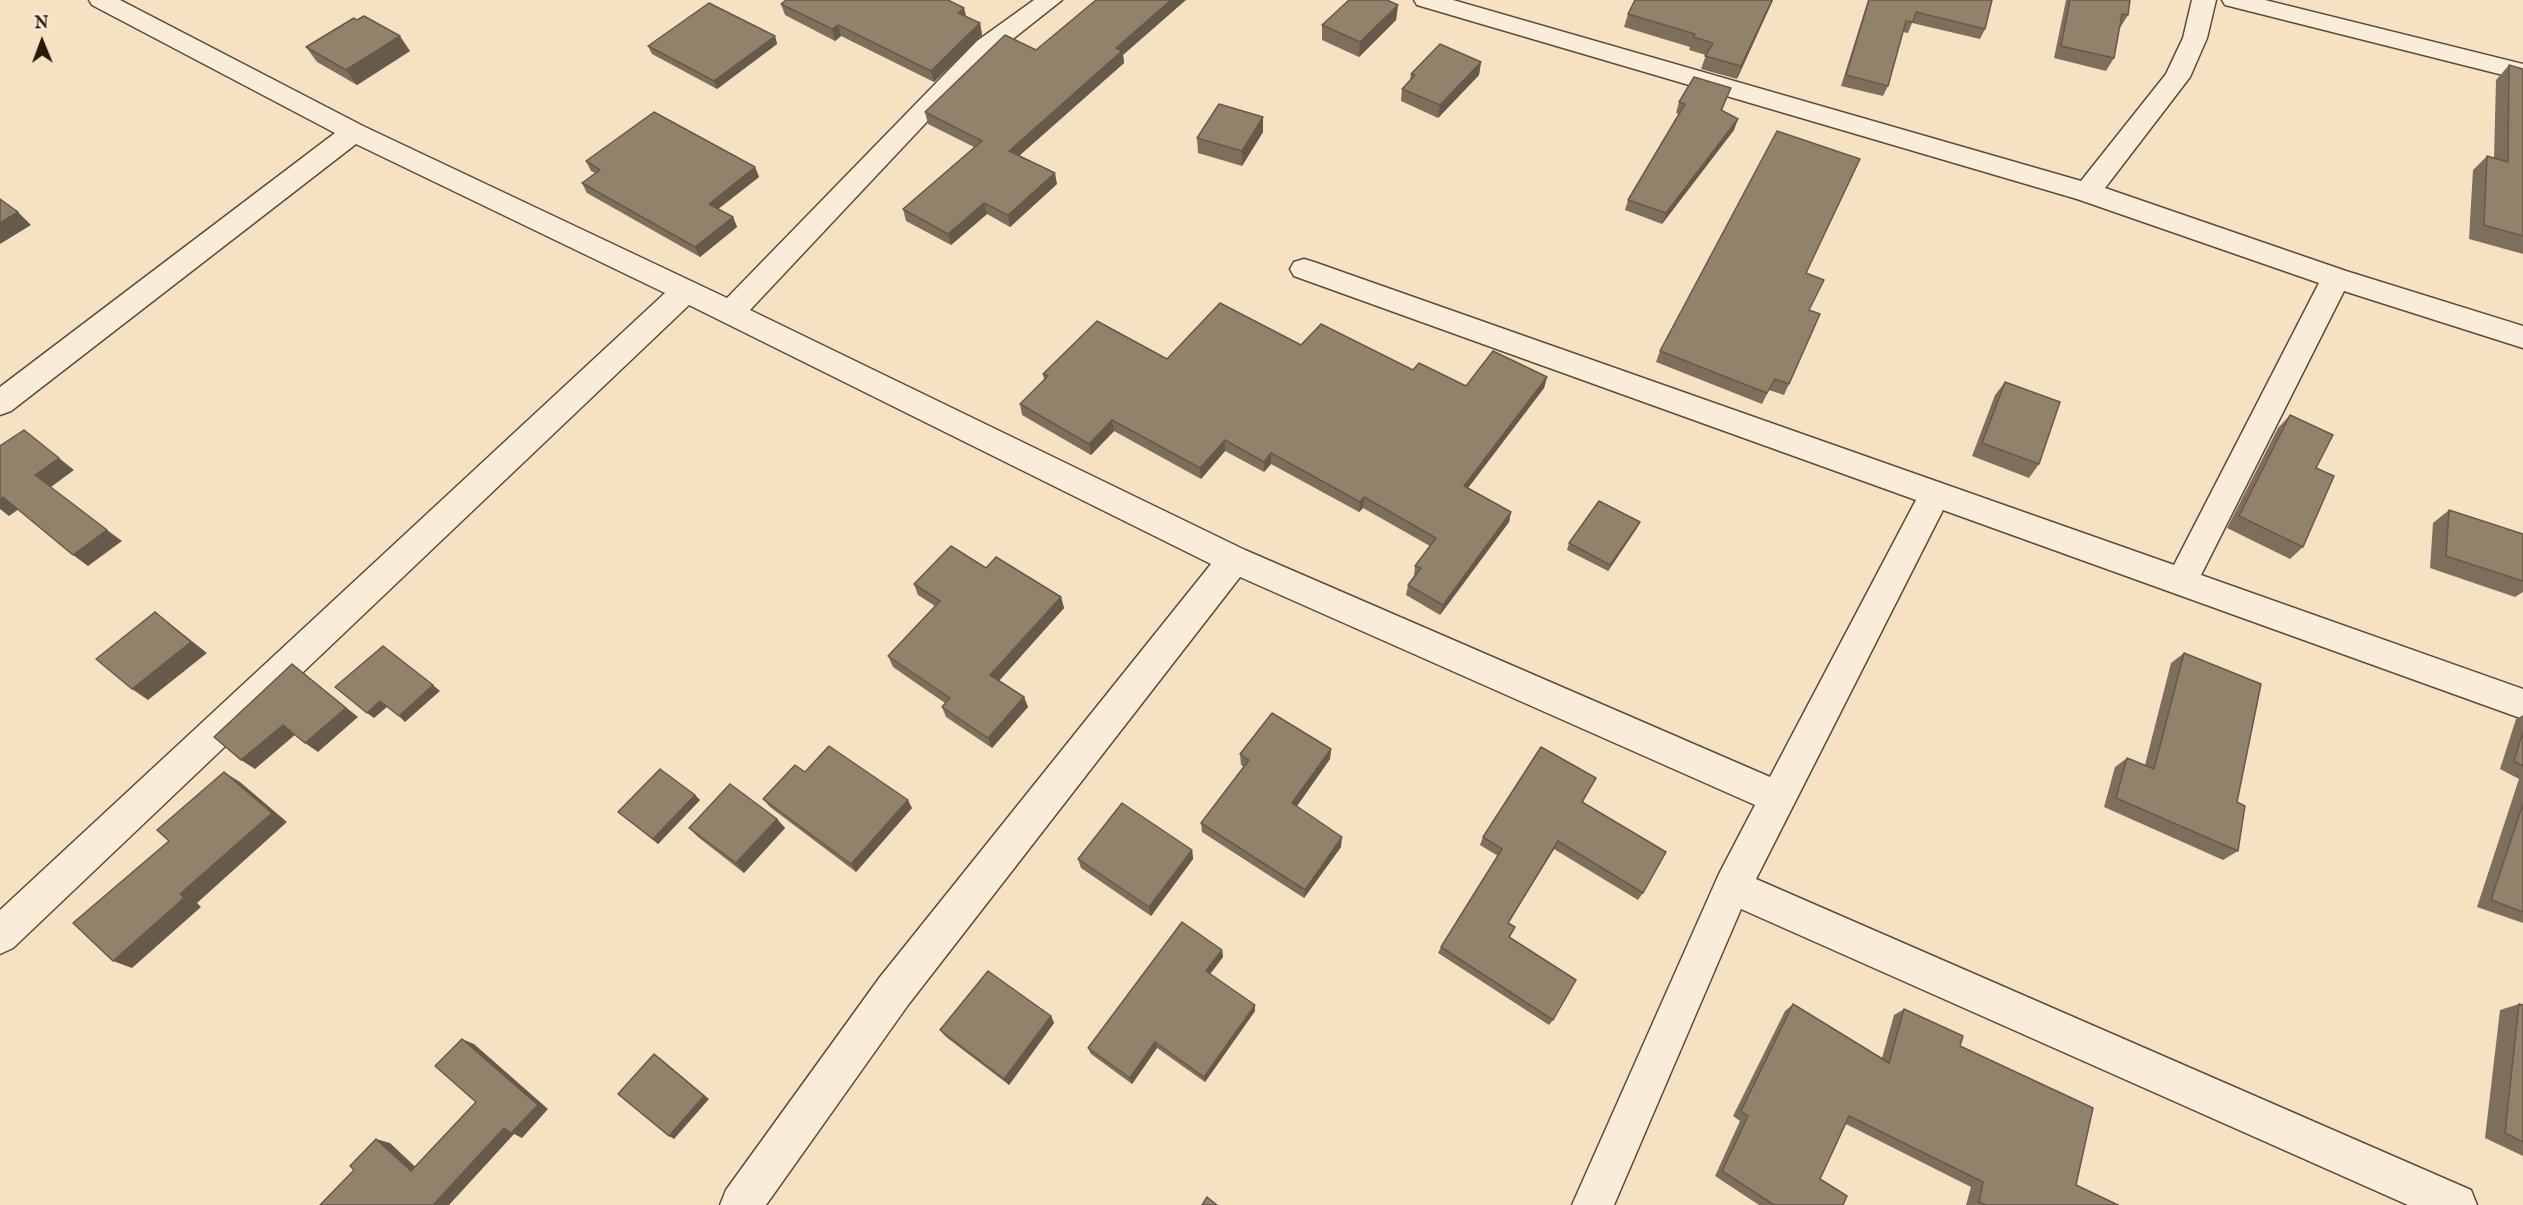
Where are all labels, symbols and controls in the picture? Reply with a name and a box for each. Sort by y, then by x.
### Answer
north arrow [12,12,72,72]
text: N [35,14,49,34]

